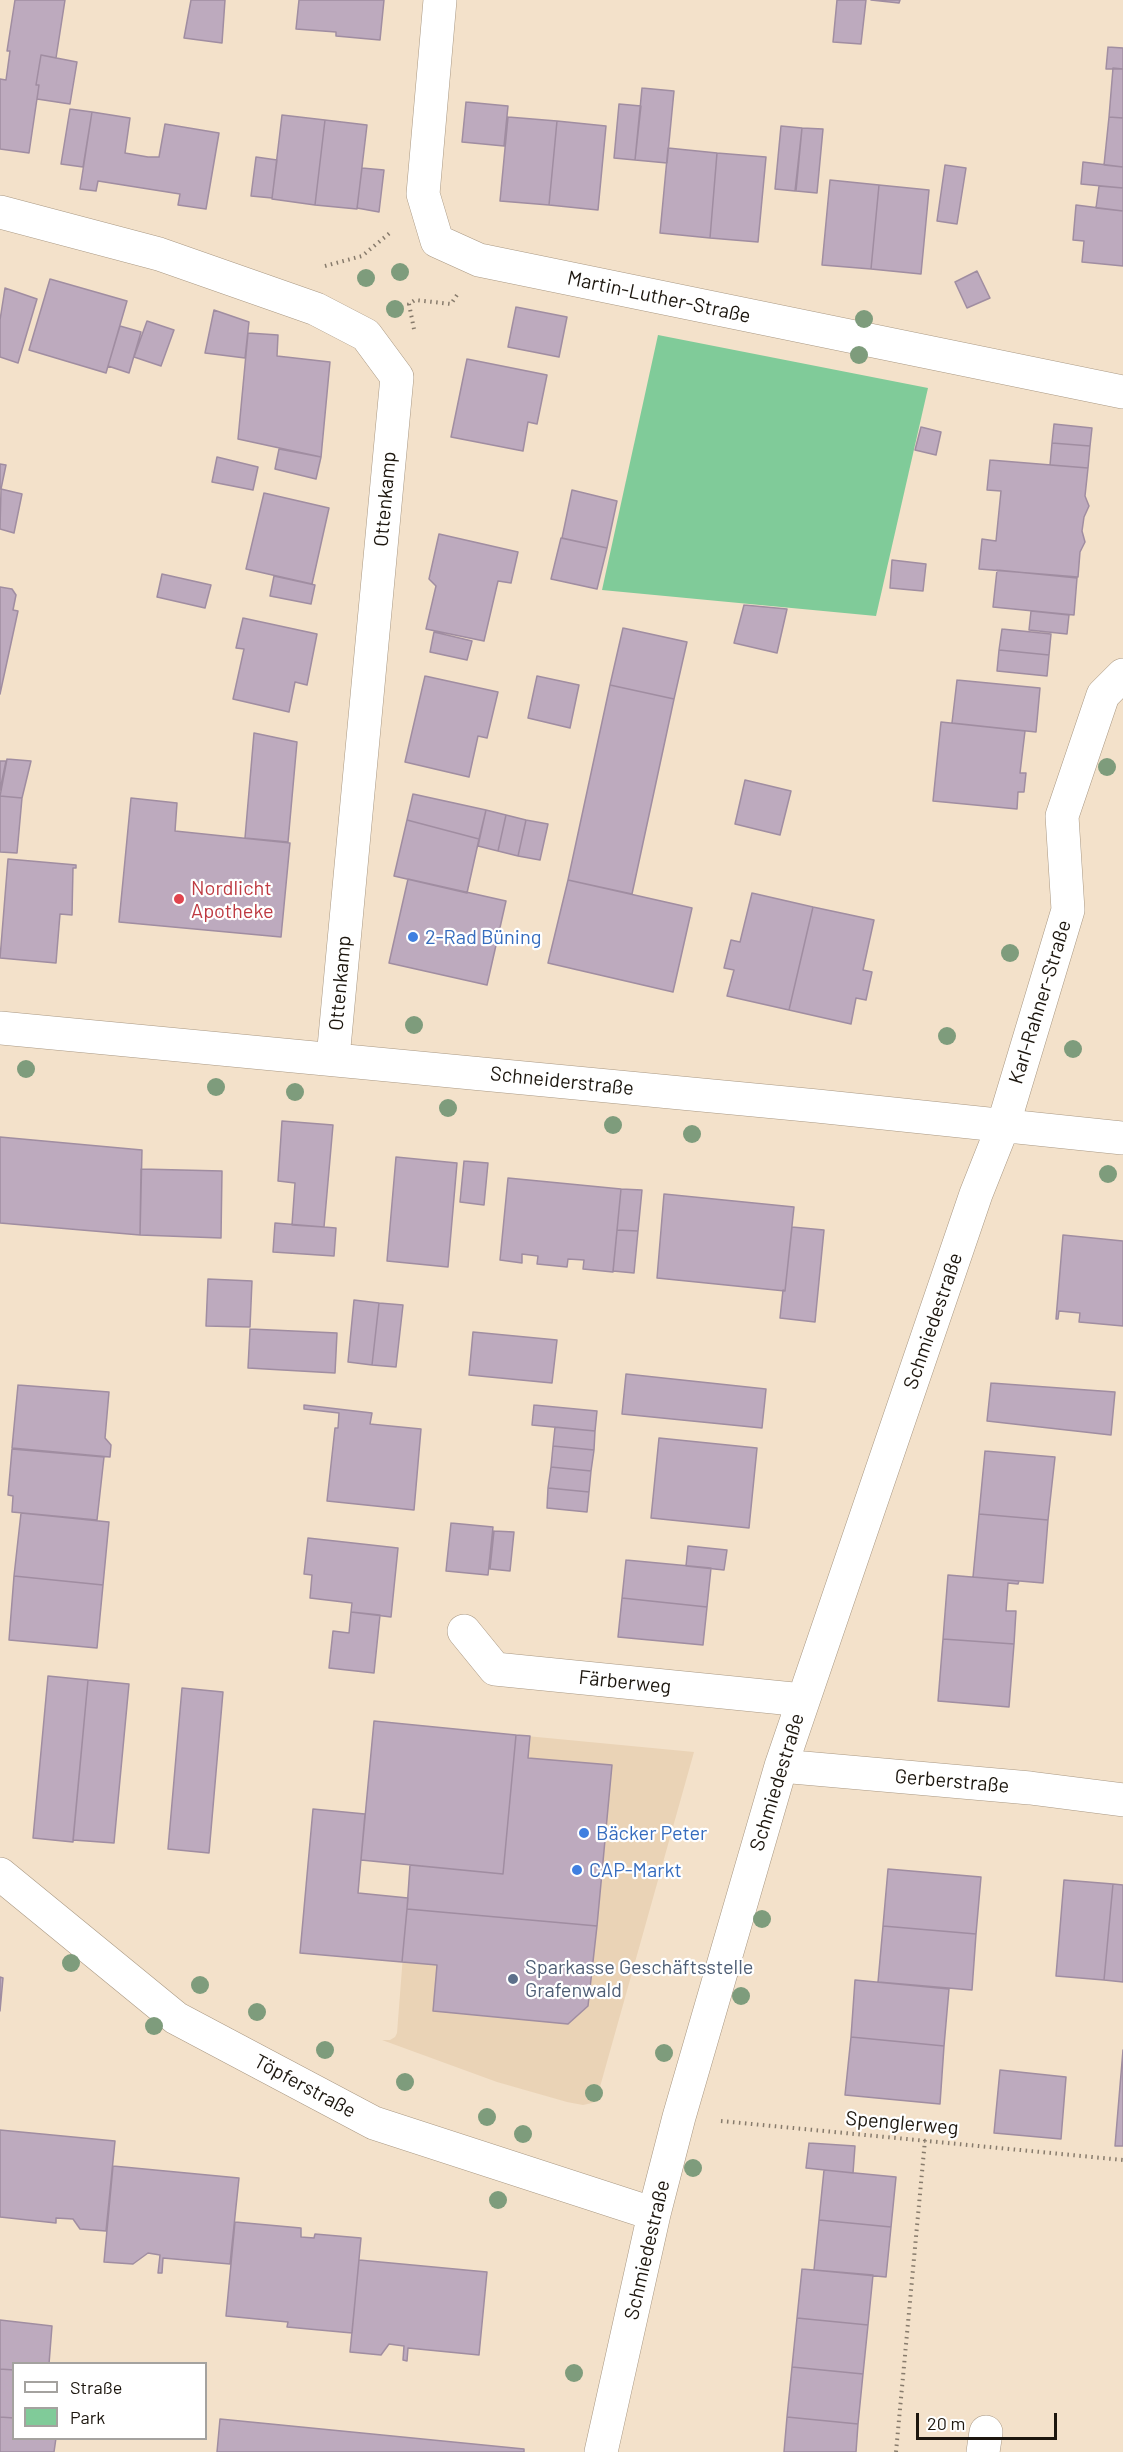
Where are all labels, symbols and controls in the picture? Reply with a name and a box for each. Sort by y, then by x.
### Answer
street label: Martin-Luther-Straße [565,266,753,328]
street label: Ottenkamp [369,450,401,548]
place label: Nordlicht Apotheke [191,876,274,923]
marker: Nordlicht Apotheke [172,892,186,906]
street label: Karl-Rahner-Straße [1004,917,1076,1087]
place label: 2-Rad Büning [425,925,541,949]
marker: 2-Rad Büning [406,930,420,944]
street label: Ottenkamp [324,934,356,1032]
street label: Schneiderstraße [489,1062,635,1100]
street label: Schmiedestraße [898,1250,968,1392]
street label: Färberweg [578,1665,672,1699]
street label: Schmiedestraße [745,1710,809,1854]
street label: Gerberstraße [894,1764,1010,1798]
place label: Bäcker Peter [596,1821,707,1845]
marker: Bäcker Peter [577,1826,591,1840]
place label: CAP-Markt [589,1858,682,1882]
marker: CAP-Markt [570,1863,584,1877]
place label: Sparkasse Geschäftsstelle Grafenwald [525,1955,753,2002]
marker: Sparkasse Geschäftsstelle Grafenwald [506,1972,520,1986]
street label: Töpferstraße [250,2049,360,2123]
street label: Spenglerweg [845,2106,959,2140]
street label: Schmiedestraße [619,2178,675,2322]
legend [12,2362,207,2440]
text: Straße [70,2376,122,2398]
scale bar [919,2401,1060,2439]
text: Park [70,2406,105,2428]
text: 20 m [927,2412,965,2434]

